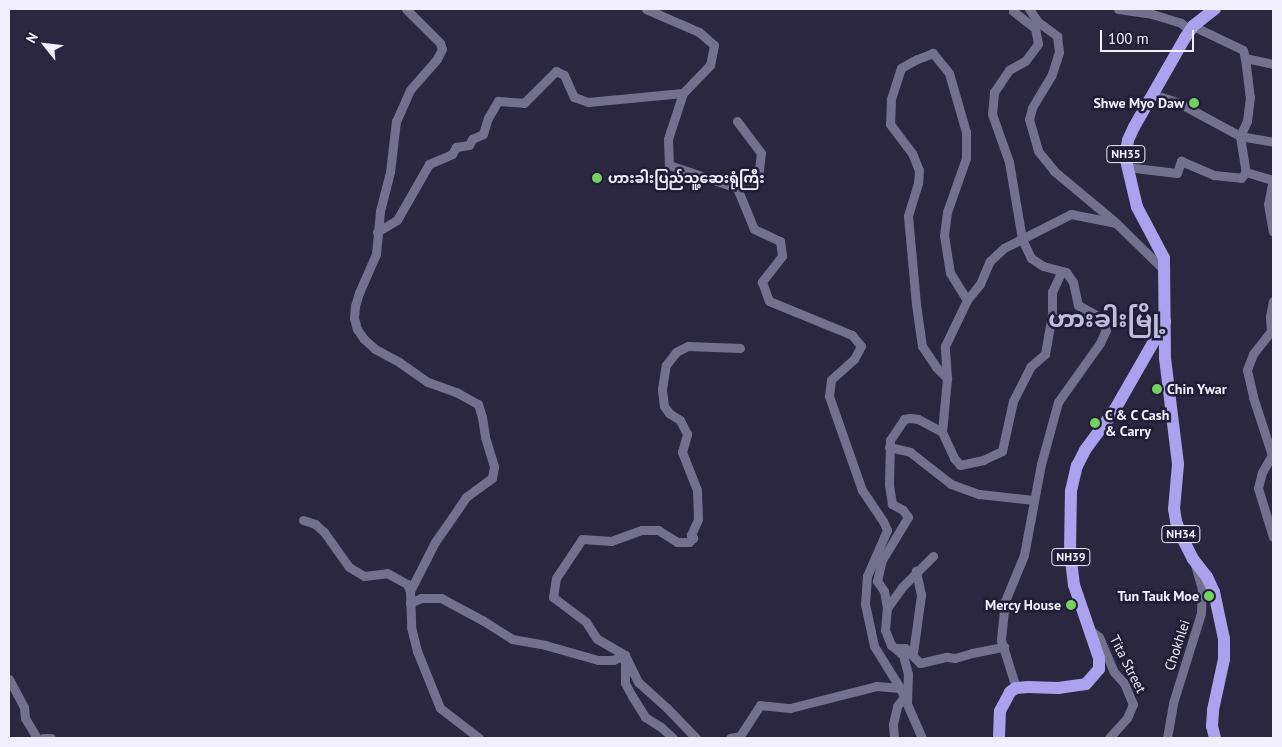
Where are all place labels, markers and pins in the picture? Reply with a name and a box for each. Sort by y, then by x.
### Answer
place label: Shwe Myo Daw [1093,95,1184,111]
marker: Shwe Myo Daw [1188,97,1200,109]
place label: ဟားခါးပြည်သူ့ဆေးရုံကြီး [608,170,764,186]
marker: ဟားခါးပြည်သူ့ဆေးရုံကြီး [590,171,604,185]
place label: Chin Ywar [1167,381,1227,397]
marker: Chin Ywar [1151,383,1163,395]
place label: C & C Cash & Carry [1105,407,1171,440]
marker: C & C Cash & Carry [1089,417,1101,429]
place label: Tun Tauk Moe [1117,588,1199,604]
marker: Tun Tauk Moe [1203,590,1215,602]
place label: Mercy House [985,597,1061,613]
marker: Mercy House [1065,599,1077,611]

